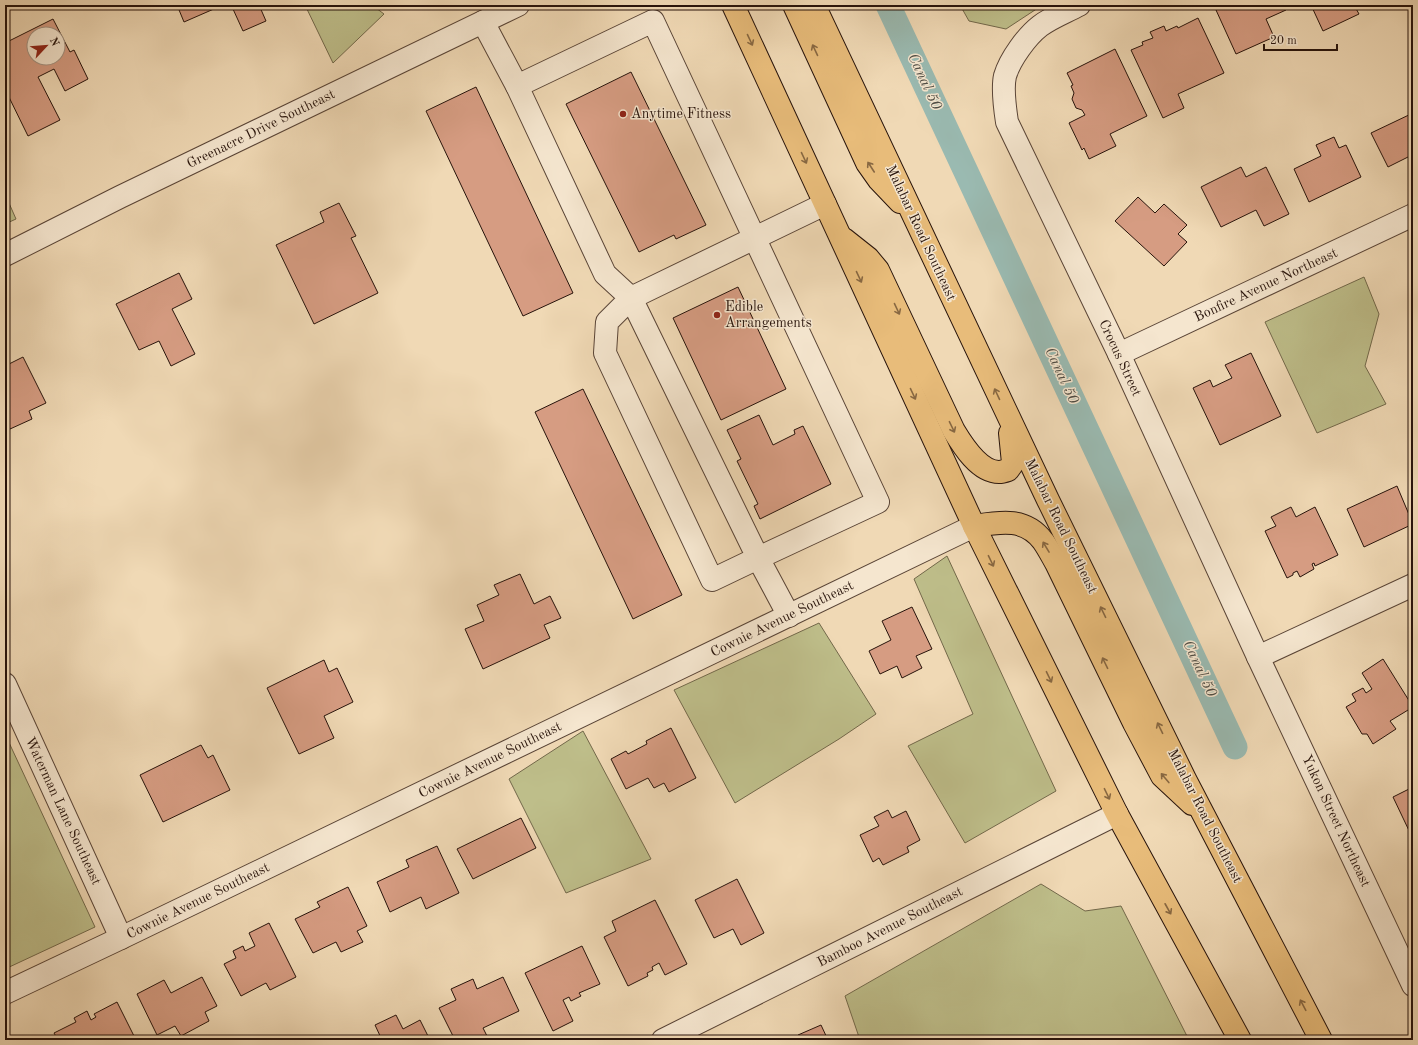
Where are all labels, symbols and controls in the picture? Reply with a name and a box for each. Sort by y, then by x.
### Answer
north arrow [26,26,66,66]
scale bar [1264,26,1337,52]
one-way arrow [747,34,754,46]
text: 20 m [1270,35,1297,47]
text: N [47,36,61,49]
one-way arrow [811,44,818,56]
water label: Canal 50 [904,51,945,113]
street label: Greenacre Drive Southeast [185,87,337,171]
place label: Anytime Fitness [631,107,731,121]
marker: Anytime Fitness [618,109,628,119]
one-way arrow [801,152,808,164]
one-way arrow [866,161,874,173]
street label: Malabar Road Southeast [883,163,959,303]
street label: Bonfire Avenue Northeast [1192,246,1340,324]
one-way arrow [856,270,863,282]
place label: Edible Arrangements [725,300,812,330]
one-way arrow [894,303,901,315]
marker: Edible Arrangements [712,310,722,320]
street label: Crocus Street [1096,318,1144,399]
water label: Canal 50 [1041,345,1082,407]
one-way arrow [910,388,917,400]
one-way arrow [993,388,1000,400]
one-way arrow [949,420,956,432]
street label: Malabar Road Southeast [1022,456,1100,596]
one-way arrow [1042,541,1050,553]
one-way arrow [988,555,996,567]
street label: Cownie Avenue Southeast [708,578,856,660]
one-way arrow [1099,606,1106,618]
water label: Canal 50 [1179,638,1220,700]
one-way arrow [1101,657,1108,669]
one-way arrow [1046,671,1053,683]
street label: Cownie Avenue Southeast [416,719,564,801]
one-way arrow [1156,723,1163,735]
street label: Waterman Lane Southeast [23,735,104,887]
street label: Malabar Road Southeast [1165,747,1245,885]
street label: Yukon Street Northeast [1299,753,1373,889]
one-way arrow [1160,773,1169,783]
one-way arrow [1104,788,1111,800]
street label: Cownie Avenue Southeast [124,860,272,942]
street label: Bamboo Avenue Southeast [815,884,965,970]
one-way arrow [1165,902,1173,914]
one-way arrow [1299,1000,1306,1012]

